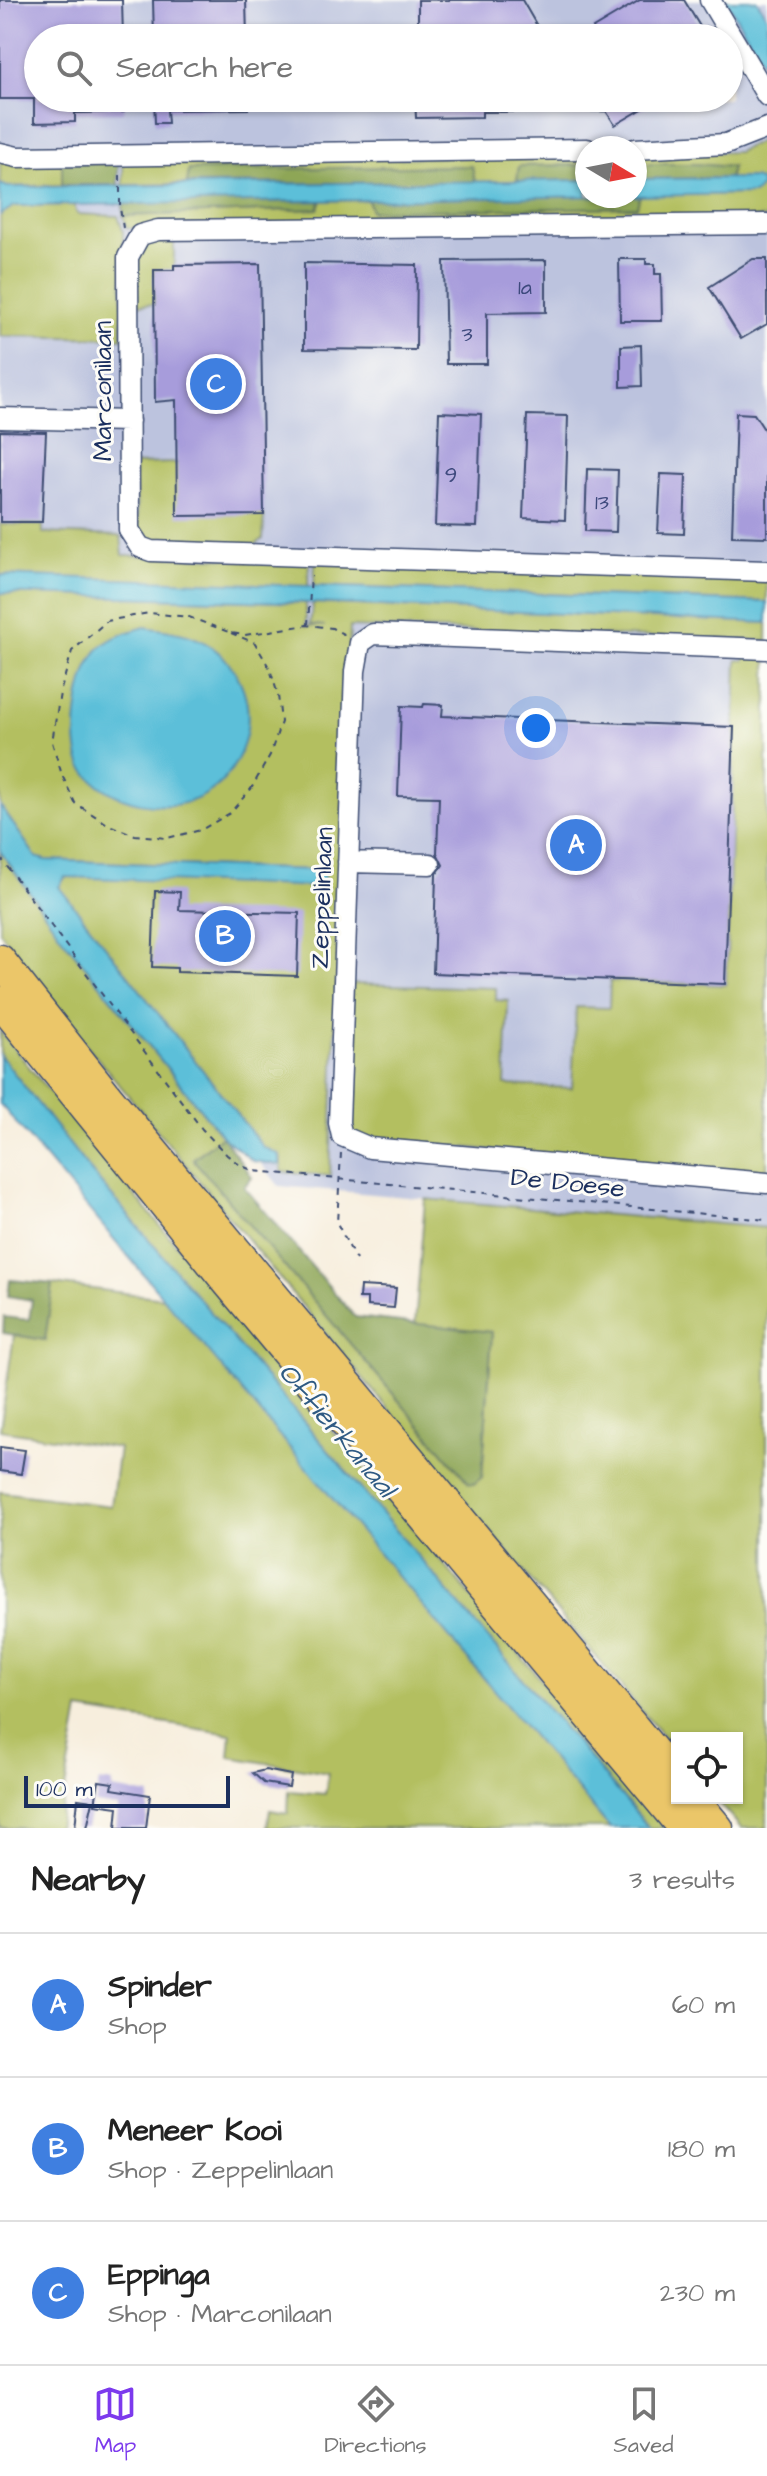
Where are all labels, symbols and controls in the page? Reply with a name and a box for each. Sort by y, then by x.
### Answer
search box [24,24,743,112]
icon: search [52,46,96,90]
text: Search here [116,47,293,89]
north arrow [575,136,647,208]
house number: 1a [518,272,532,303]
house number: 3 [461,319,473,350]
street label: Marconilaan [85,321,121,461]
pin: C [190,354,242,414]
house number: 9 [445,460,457,491]
house number: 13 [595,487,609,518]
your location [516,708,556,748]
pin: A [550,815,602,875]
street label: Zeppelinlaan [302,826,342,970]
pin: B [199,906,251,966]
street label: De Doese [509,1159,626,1207]
water label: Offierkanaal [269,1354,407,1509]
map controls [671,1732,743,1804]
button: locate [671,1732,743,1804]
scale bar [24,1772,230,1808]
text: 100 m [36,1774,93,1805]
text: Nearby [32,1856,146,1904]
text: 3 results [629,1862,735,1898]
text: Spinder [108,1966,212,2008]
text: A [50,1987,66,2023]
text: 60 m [672,1987,735,2023]
text: Shop [108,2008,167,2044]
text: Meneer Kooi [108,2110,282,2152]
text: B [49,2131,67,2167]
text: 180 m [668,2131,735,2167]
text: Shop · Zeppelinlaan [108,2152,333,2188]
text: Eppinga [108,2254,209,2296]
text: C [49,2275,67,2311]
text: 230 m [660,2275,735,2311]
text: Shop · Marconilaan [108,2296,332,2332]
tab: Map [93,2382,137,2461]
tab: Directions [324,2382,427,2461]
tab: Saved [614,2382,674,2461]

